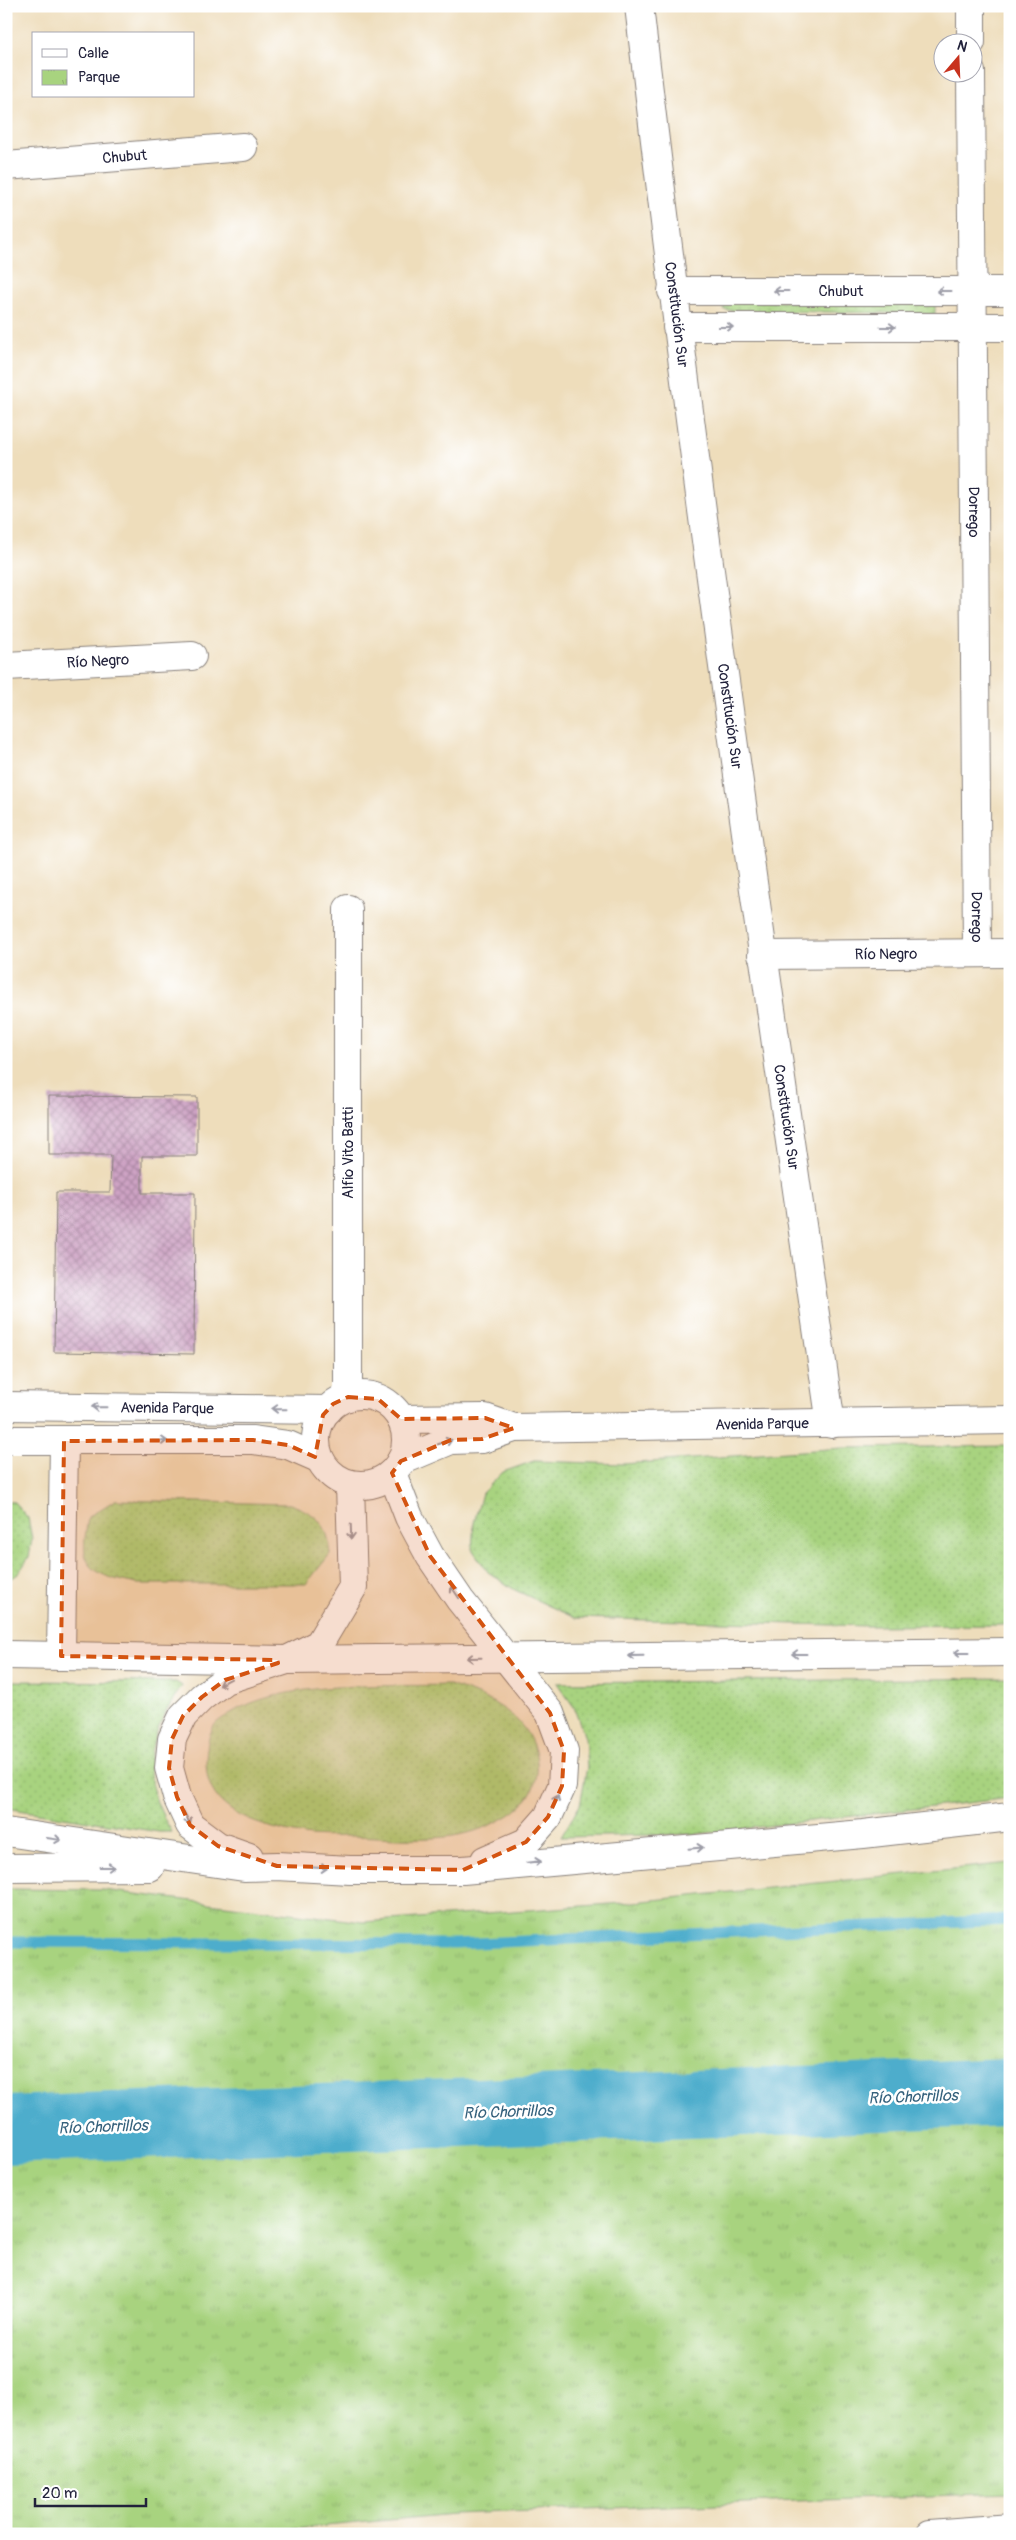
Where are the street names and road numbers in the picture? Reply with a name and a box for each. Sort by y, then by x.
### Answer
street label: Chubut [102,146,149,168]
street label: Constitución Sur [660,261,692,369]
street label: Chubut [819,282,864,301]
street label: Dorrego [964,486,983,538]
street label: Río Negro [66,650,130,673]
street label: Constitución Sur [713,662,746,771]
street label: Dorrego [967,891,986,943]
street label: Río Negro [855,945,917,964]
street label: Constitución Sur [769,1063,803,1172]
street label: Alfio Vito Batti [339,1107,358,1199]
street label: Avenida Parque [120,1398,214,1419]
street label: Avenida Parque [715,1414,809,1435]

